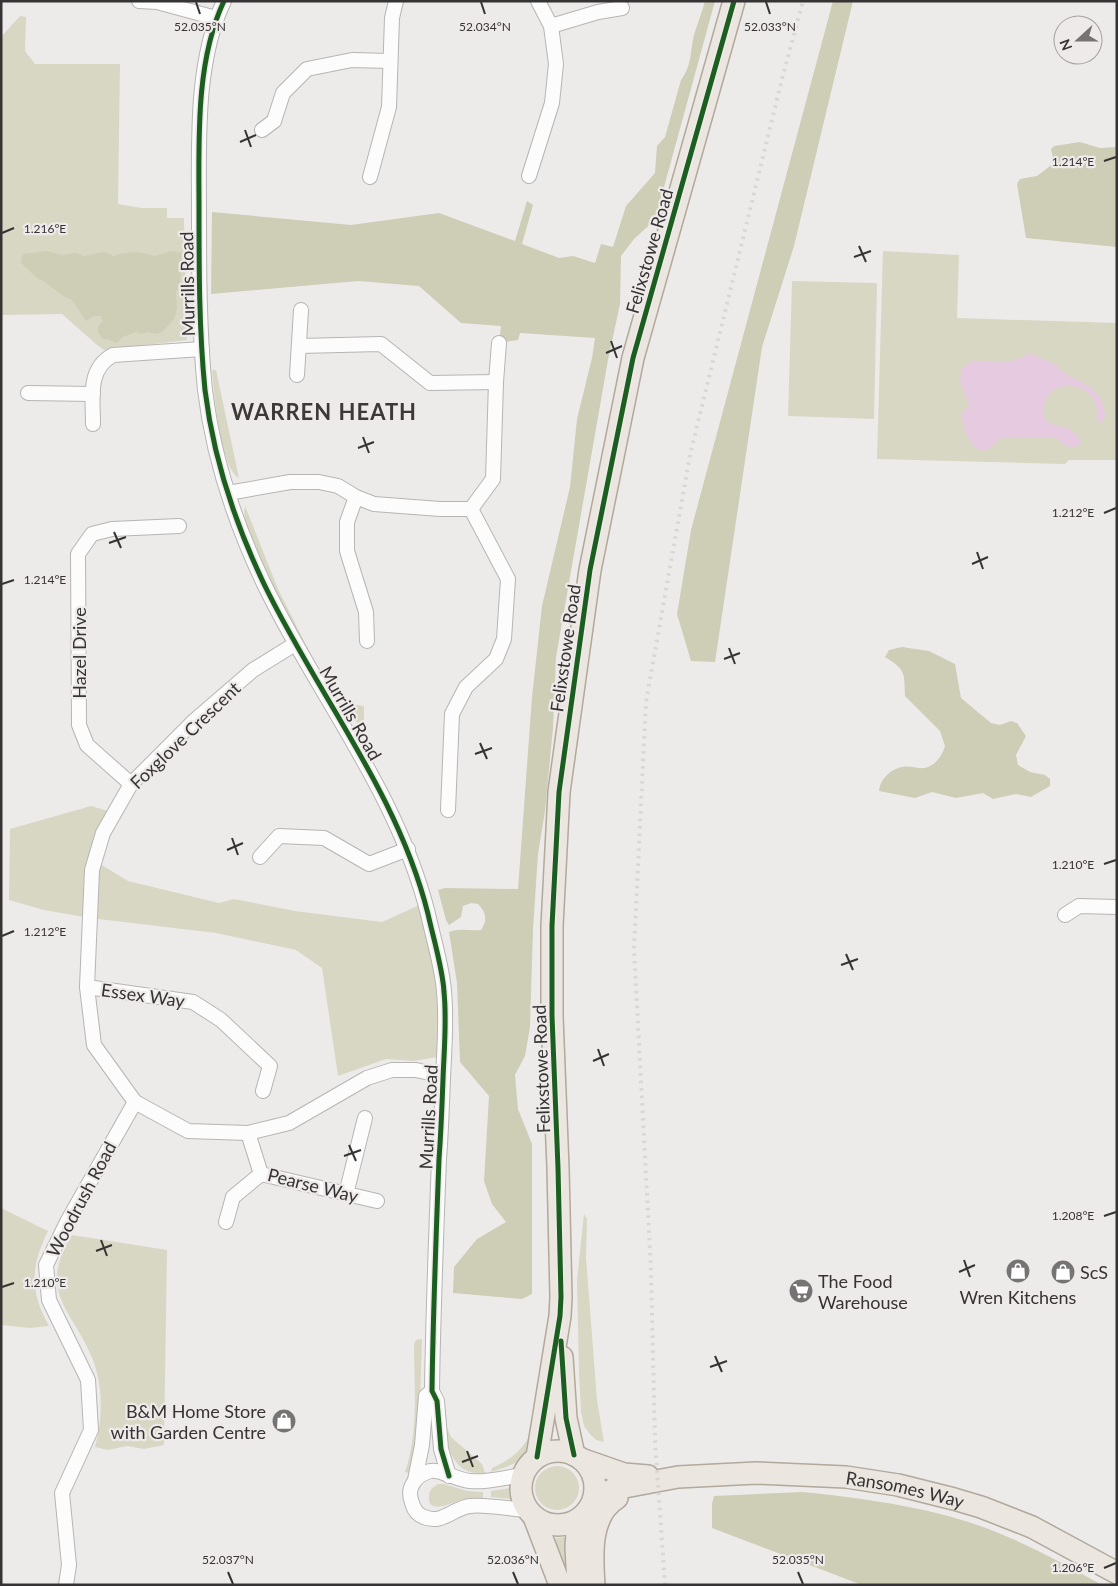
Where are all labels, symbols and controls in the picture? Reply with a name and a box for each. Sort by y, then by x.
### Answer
north arrow [1053,15,1103,65]
text: 52.035°N [174,19,226,34]
text: 52.034°N [459,19,511,34]
text: 52.033°N [744,19,796,34]
text: N [1056,37,1075,53]
text: 1.214°E [1052,154,1094,169]
street label: Felixstowe Road [621,186,677,316]
text: 1.216°E [24,221,66,236]
street label: Murrills Road [175,231,199,337]
district label: WARREN HEATH [231,398,417,425]
text: 1.212°E [1052,505,1094,520]
text: 1.214°E [24,572,66,587]
street label: Felixstowe Road [545,583,585,713]
street label: Hazel Drive [68,607,90,699]
street label: Murrills Road [315,662,387,764]
street label: Foxglove Crescent [125,676,245,793]
text: 1.210°E [1052,857,1094,872]
text: 1.212°E [24,924,66,939]
street label: Essex Way [100,978,187,1012]
street label: Felixstowe Road [528,1004,554,1134]
street label: Murrills Road [414,1064,442,1170]
street label: Woodrush Road [41,1138,121,1260]
street label: Pearse Way [265,1163,361,1207]
text: 1.208°E [1052,1208,1094,1223]
shop icon: Wren Kitchens [1005,1258,1031,1284]
shop icon: ScS [1050,1259,1076,1285]
place label: ScS [1080,1261,1108,1283]
place label: The Food Warehouse [818,1270,908,1313]
text: 1.210°E [24,1275,66,1290]
supermarket icon: The Food Warehouse [788,1278,814,1304]
place label: Wren Kitchens [960,1286,1077,1308]
place label: B&M Home Store with Garden Centre [111,1400,266,1443]
shop icon: B&M Home Store with Garden Centre [271,1408,297,1434]
street label: Ransomes Way [845,1466,968,1513]
text: 52.037°N [202,1552,254,1567]
text: 52.036°N [487,1552,539,1567]
text: 52.035°N [772,1552,824,1567]
text: 1.206°E [1052,1560,1094,1575]

